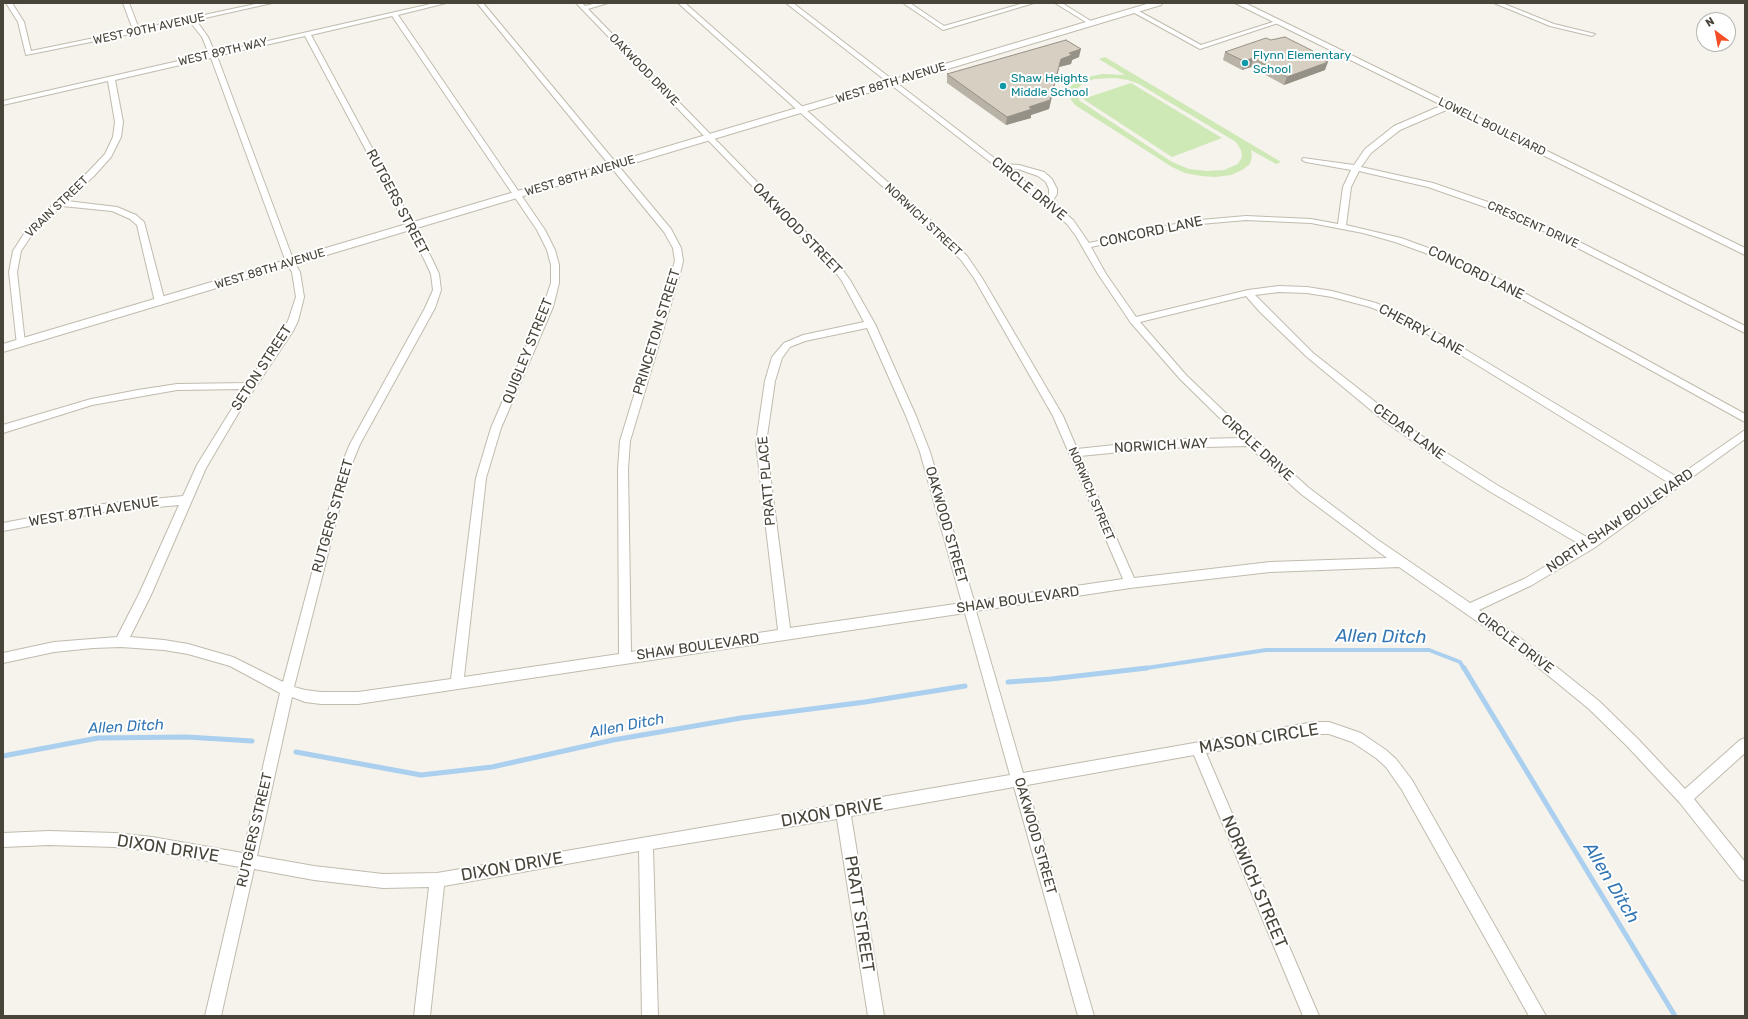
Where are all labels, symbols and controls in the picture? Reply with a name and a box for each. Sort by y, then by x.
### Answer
street label: WEST 90TH AVENUE [92,10,206,48]
north arrow [1696,12,1736,52]
text: N [1703,15,1717,30]
street label: OAKWOOD DRIVE [606,31,682,109]
street label: WEST 89TH WAY [177,35,269,69]
place label: Flynn Elementary School [1253,49,1351,77]
marker: Flynn Elementary School [1240,58,1250,68]
street label: WEST 88TH AVENUE [834,59,948,107]
place label: Shaw Heights Middle School [1011,72,1088,100]
marker: Shaw Heights Middle School [998,81,1008,91]
street label: LOWELL BOULEVARD [1436,95,1548,159]
street label: RUTGERS STREET [362,146,432,258]
street label: WEST 88TH AVENUE [523,152,637,200]
street label: CIRCLE DRIVE [988,154,1070,224]
street label: VRAIN STREET [23,173,91,241]
street label: OAKWOOD STREET [749,180,845,278]
street label: NORWICH STREET [881,181,965,259]
street label: CRESCENT DRIVE [1485,198,1581,252]
street label: CONCORD LANE [1098,213,1204,251]
street label: CONCORD LANE [1425,242,1527,304]
street label: WEST 88TH AVENUE [213,245,327,293]
street label: PRINCETON STREET [630,267,684,397]
street label: QUIGLEY STREET [499,296,557,406]
street label: CHERRY LANE [1376,301,1466,359]
street label: SETON STREET [228,322,296,414]
street label: CEDAR LANE [1370,400,1448,464]
street label: CIRCLE DRIVE [1217,411,1297,485]
street label: PRATT PLACE [755,435,779,527]
street label: NORWICH WAY [1113,435,1209,457]
street label: NORWICH STREET [1065,445,1117,543]
street label: RUTGERS STREET [309,457,357,575]
street label: OAKWOOD STREET [921,464,971,586]
street label: NORTH SHAW BOULEVARD [1543,465,1697,577]
street label: WEST 87TH AVENUE [28,493,160,531]
street label: SHAW BOULEVARD [955,583,1081,617]
street label: CIRCLE DRIVE [1473,609,1557,677]
water label: Allen Ditch [1335,625,1427,649]
street label: SHAW BOULEVARD [635,630,761,664]
water label: Allen Ditch [588,710,666,742]
water label: Allen Ditch [88,716,164,738]
street label: MASON CIRCLE [1198,719,1320,759]
street label: RUTGERS STREET [234,771,276,889]
street label: OAKWOOD STREET [1010,775,1060,897]
street label: DIXON DRIVE [779,794,885,832]
street label: NORWICH STREET [1217,813,1291,951]
street label: DIXON DRIVE [115,831,221,867]
water label: Allen Ditch [1578,838,1644,928]
street label: DIXON DRIVE [459,848,565,886]
street label: PRATT STREET [840,854,878,974]

